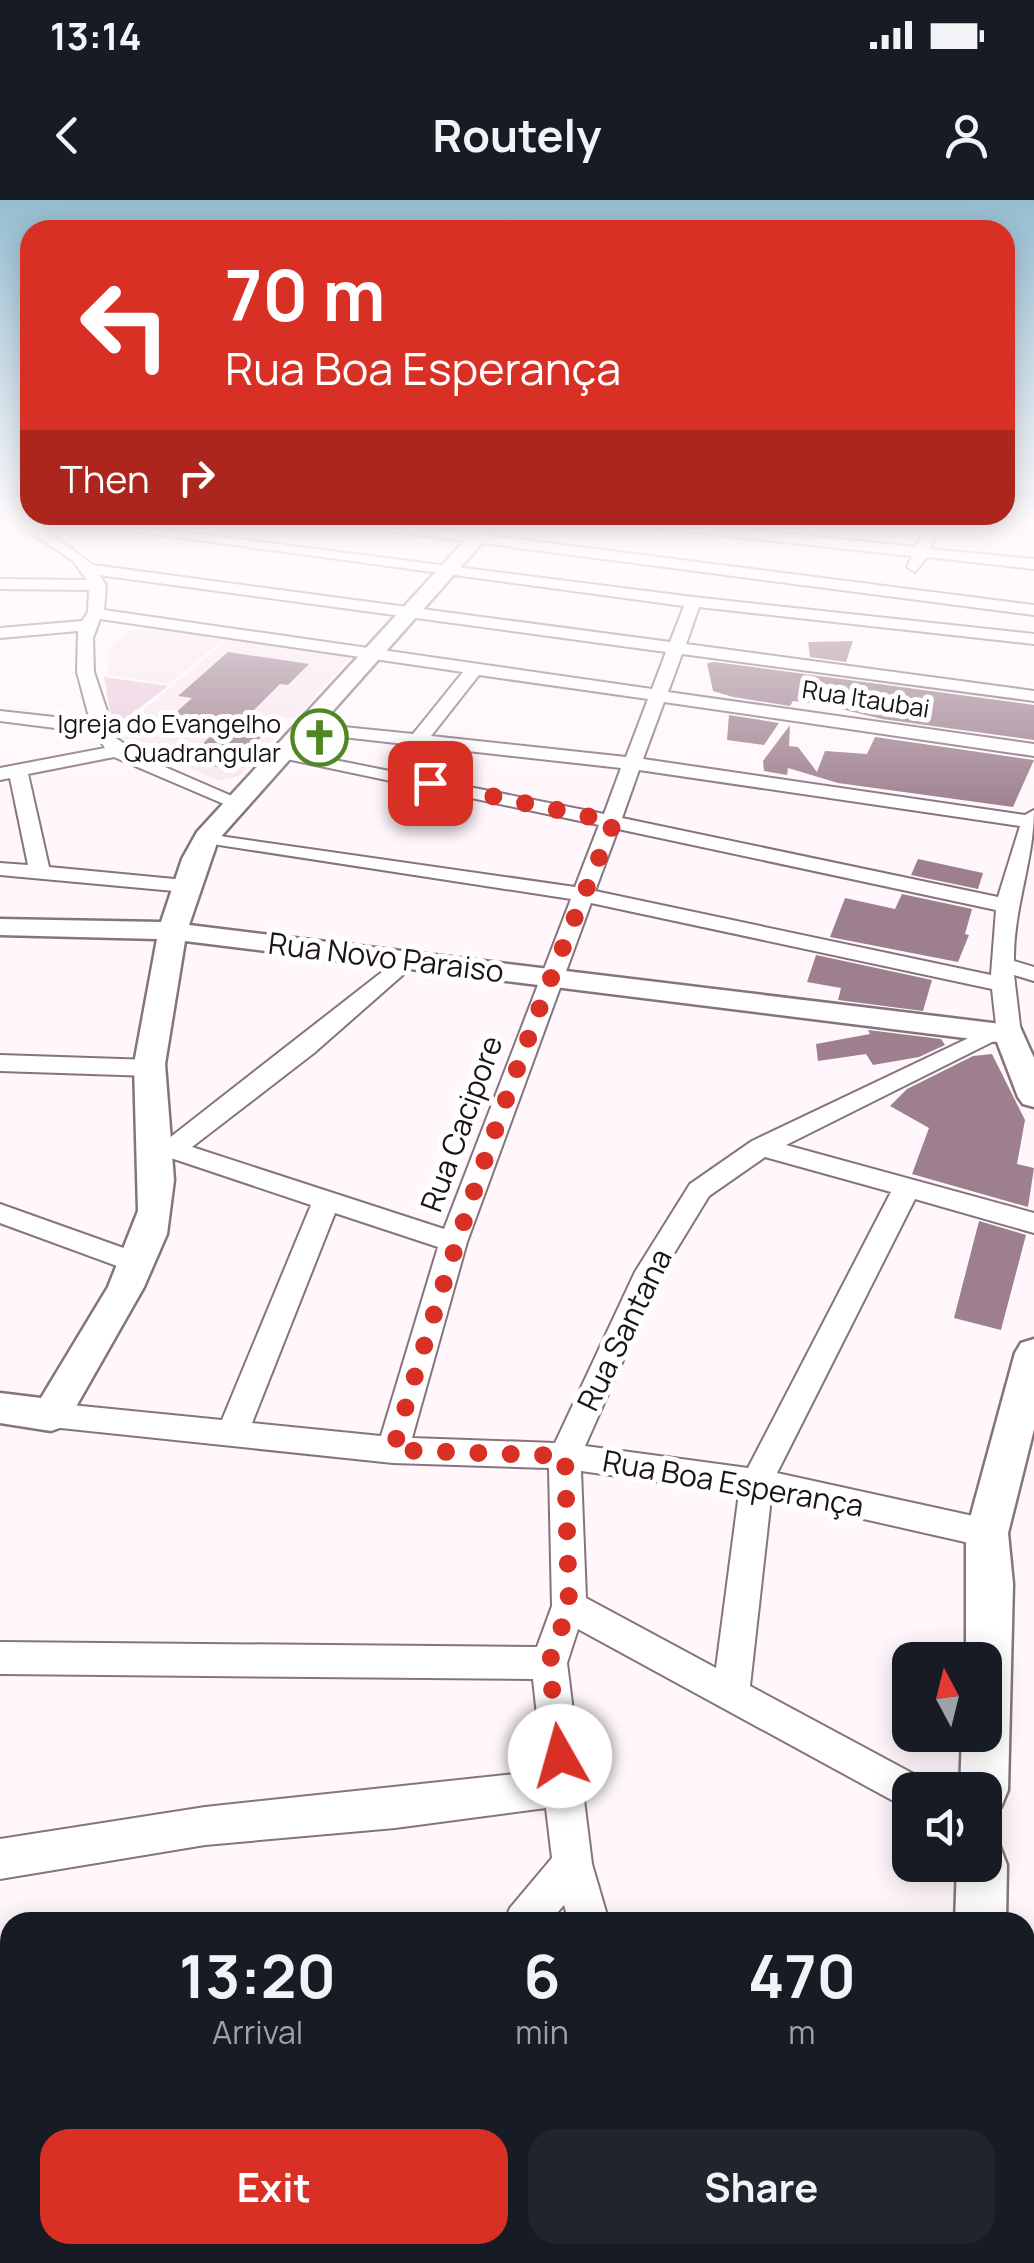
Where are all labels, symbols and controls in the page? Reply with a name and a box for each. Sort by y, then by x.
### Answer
text: 13:14 [50,9,142,61]
text: Routely [433,104,601,166]
icon: back [40,108,95,163]
icon: person [939,108,994,163]
text: 70 m [225,246,385,342]
icon: left [60,260,190,390]
text: Rua Boa Esperança [225,337,621,399]
icon: right [169,450,224,505]
text: Then [60,452,149,504]
street label: Rua Itaubai [800,671,932,726]
place label: Igreja do Evangelho Quadrangular [57,706,281,770]
church icon: Igreja do Evangelho Quadrangular [290,708,350,768]
pin [388,741,473,826]
icon: arrive [403,756,458,811]
street label: Rua Novo Paraiso [266,922,506,991]
street label: Rua Cacipore [410,1030,511,1217]
street label: Rua Santana [567,1241,681,1417]
street label: Rua Boa Esperança [600,1439,867,1526]
north arrow [892,1642,1002,1752]
map controls [892,1642,1002,1882]
position arrow [508,1704,612,1808]
button: sound [892,1772,1002,1882]
text: 13:20 [179,1934,336,2016]
text: 6 [523,1934,561,2016]
text: 470 [748,1934,856,2016]
text: Arrival [212,2010,303,2054]
text: min [515,2010,569,2054]
text: m [788,2010,815,2054]
button: Exit [40,2129,508,2244]
button: Share [528,2129,995,2244]

